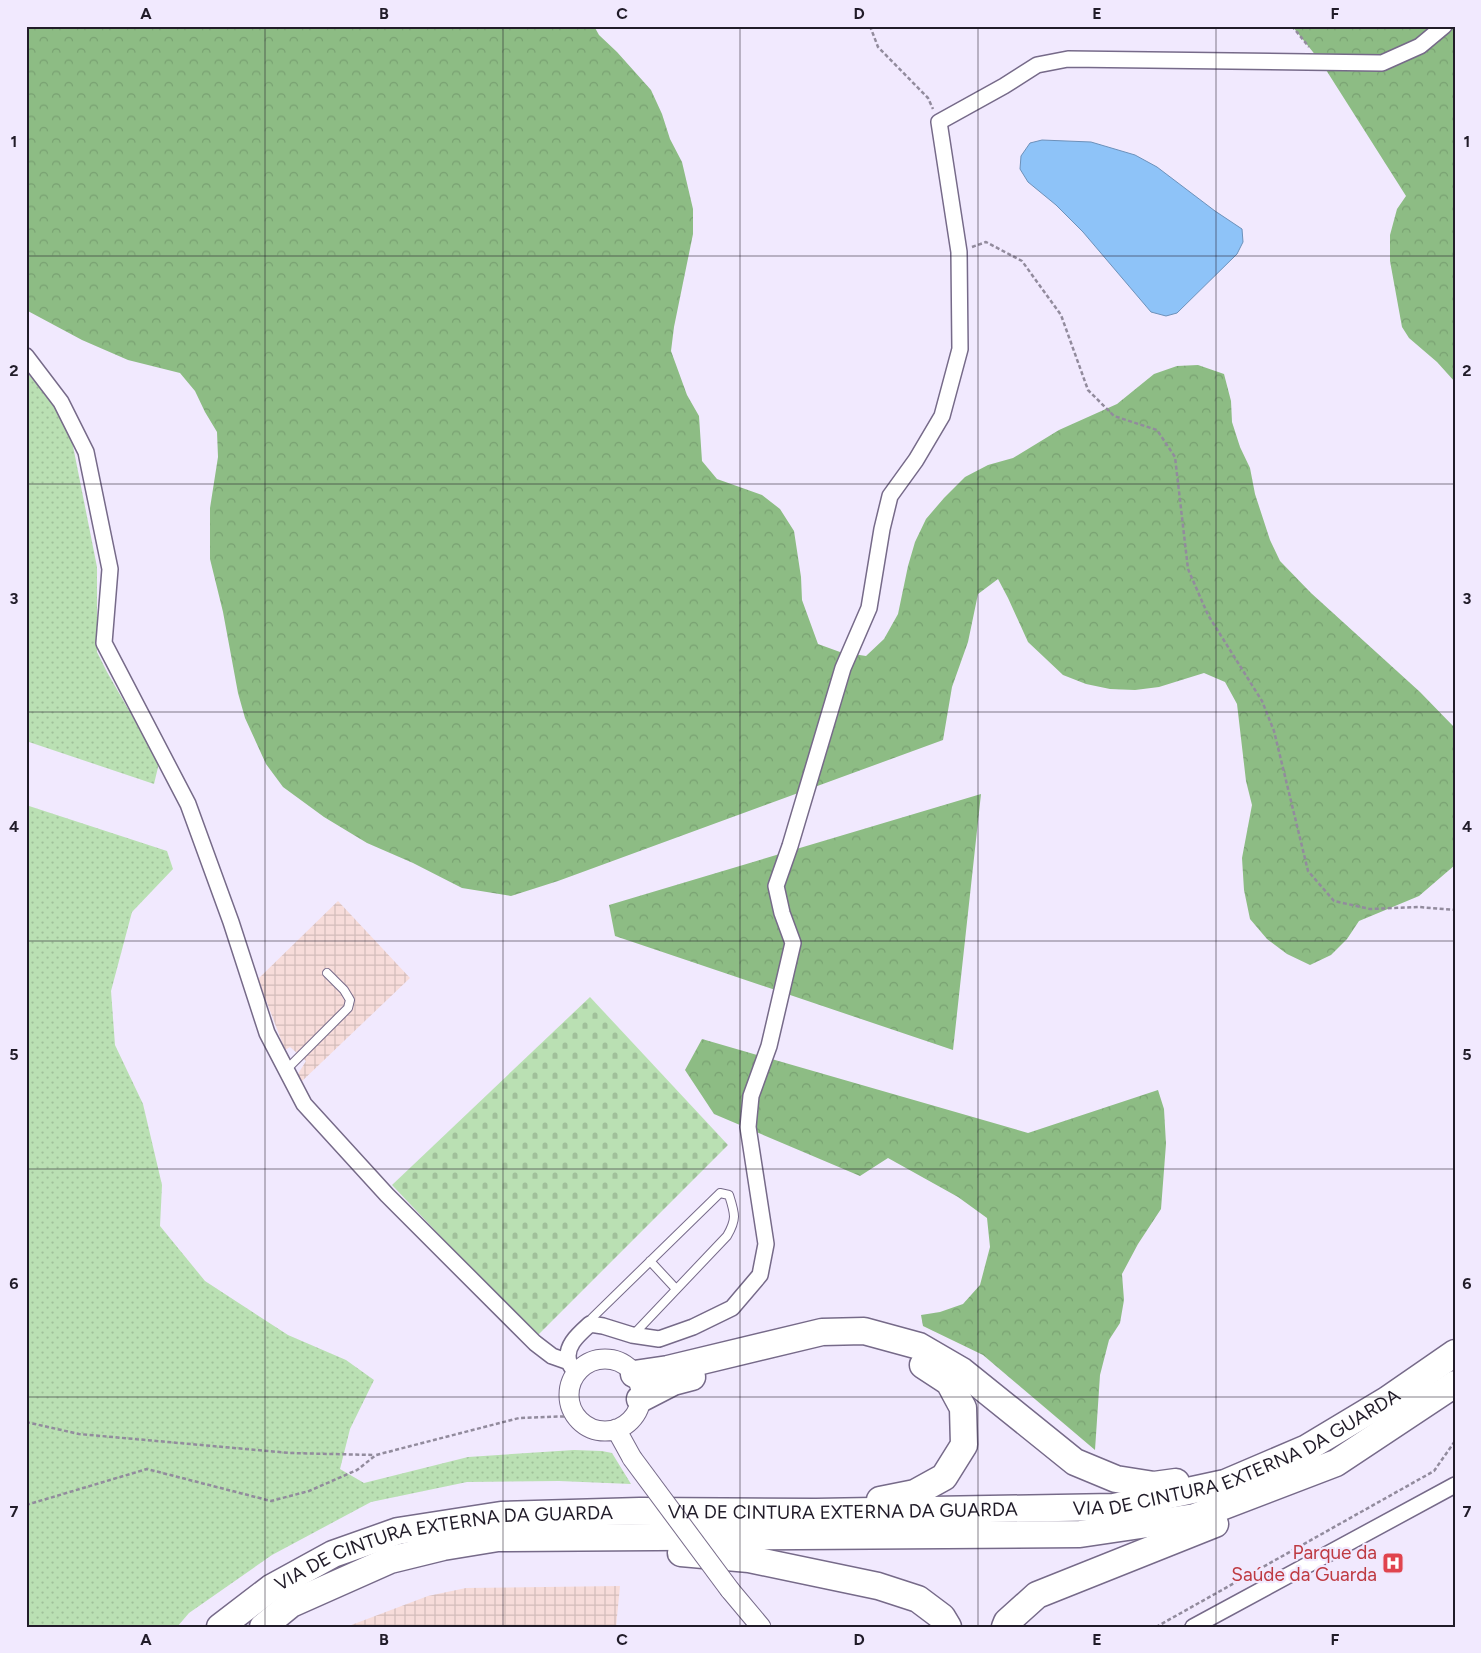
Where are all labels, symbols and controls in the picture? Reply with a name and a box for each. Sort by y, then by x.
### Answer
text: A [140,4,152,23]
text: B [379,4,389,23]
text: C [616,4,628,23]
text: D [853,4,865,23]
text: E [1092,4,1102,23]
text: F [1331,4,1340,23]
text: 1 [11,132,17,151]
text: 1 [1464,132,1470,151]
text: 2 [9,361,19,380]
text: 2 [1462,361,1472,380]
text: 3 [10,589,19,608]
text: 3 [1463,589,1472,608]
text: 4 [9,817,19,836]
text: 4 [1462,817,1472,836]
text: 5 [9,1045,19,1064]
text: 5 [1462,1045,1472,1064]
text: 6 [9,1274,19,1293]
text: 6 [1462,1274,1472,1293]
street label: VIA DE CINTURA EXTERNA DA GUARDA [1073,1383,1404,1519]
street label: VIA DE CINTURA EXTERNA DA GUARDA [668,1497,1018,1524]
street label: VIA DE CINTURA EXTERNA DA GUARDA [270,1500,613,1595]
text: 7 [10,1502,19,1521]
text: 7 [1463,1502,1472,1521]
place label: Parque da Saúde da Guarda [1231,1541,1377,1586]
hospital icon: Parque da Saúde da Guarda [1381,1551,1405,1575]
text: A [140,1630,152,1649]
text: B [379,1630,389,1649]
text: C [616,1630,628,1649]
text: D [853,1630,865,1649]
text: E [1092,1630,1102,1649]
text: F [1331,1630,1340,1649]

